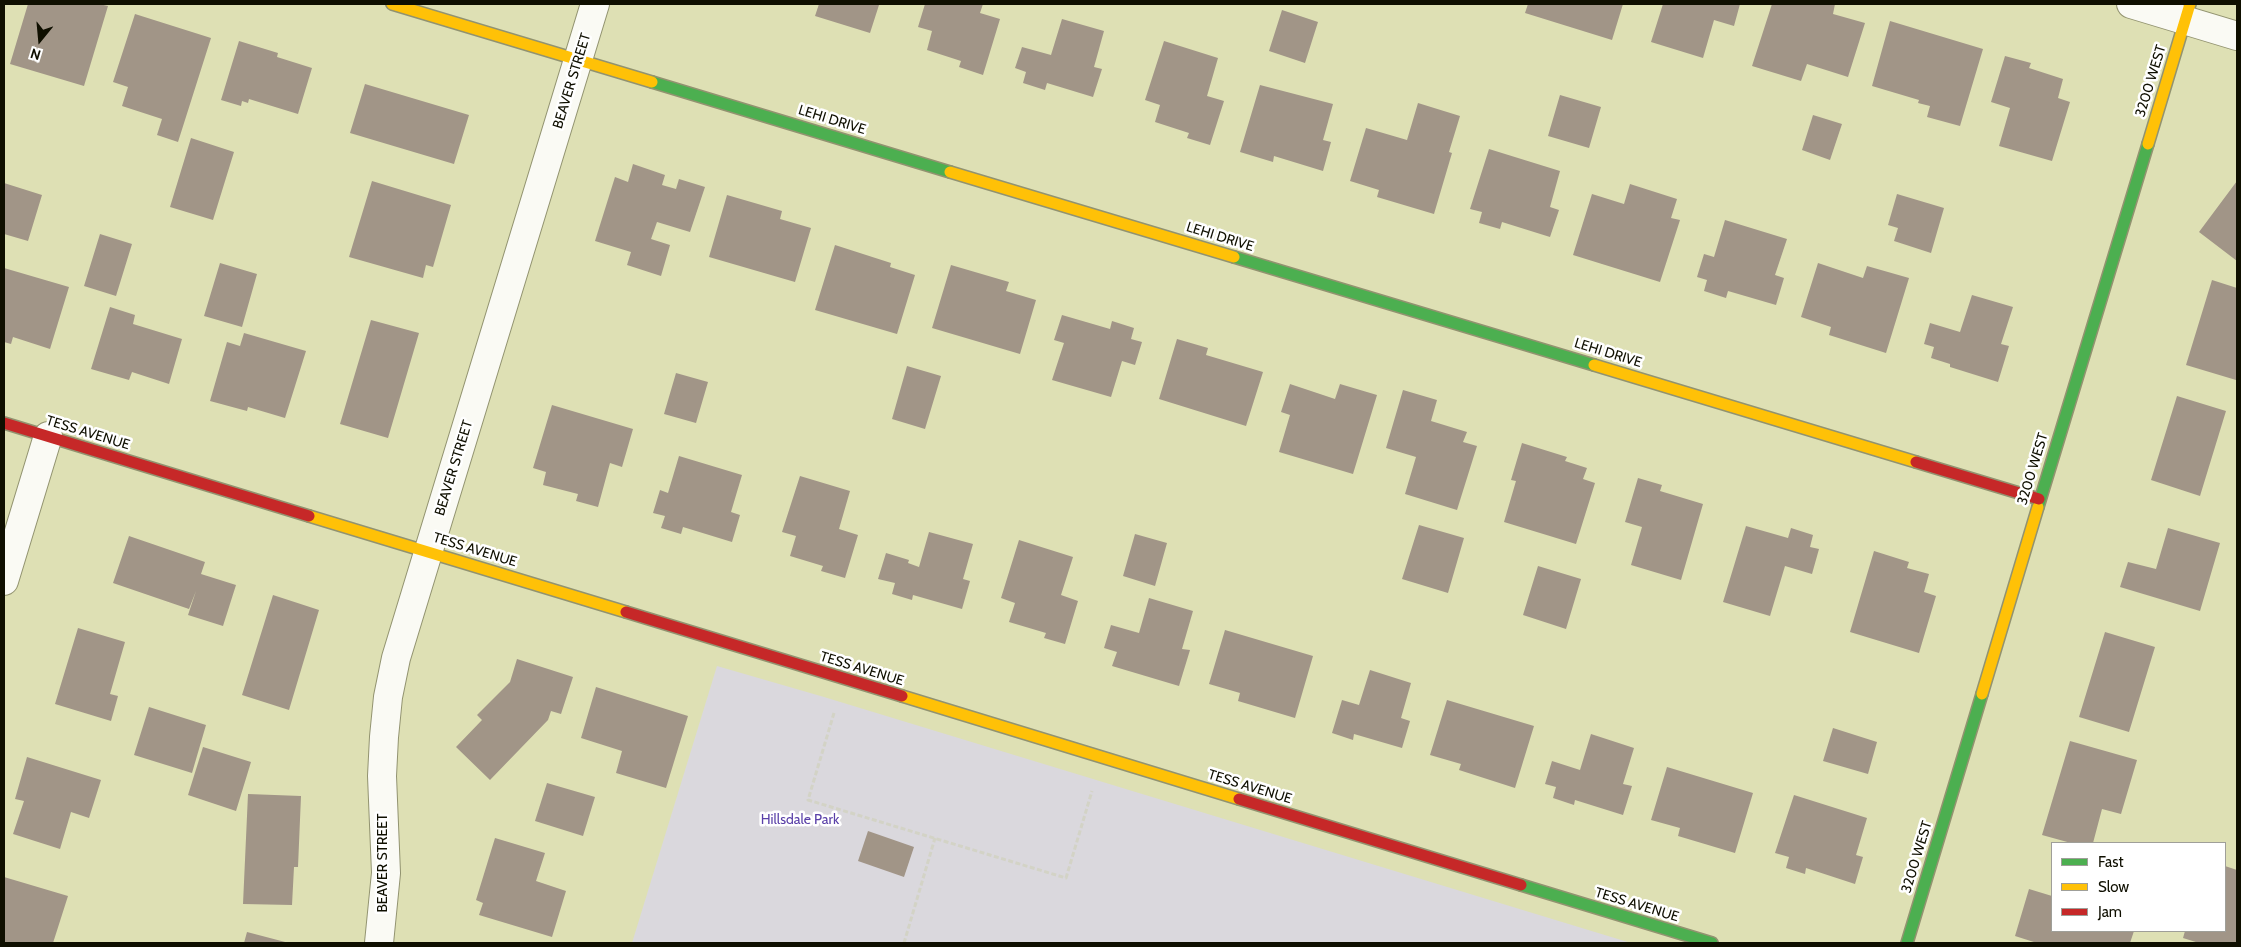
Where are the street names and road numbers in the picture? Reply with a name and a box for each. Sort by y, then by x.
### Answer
street label: BEAVER STREET [549,31,595,131]
street label: 3200 WEST [2132,43,2170,119]
street label: LEHI DRIVE [796,102,868,138]
street label: LEHI DRIVE [1184,219,1256,255]
street label: LEHI DRIVE [1572,335,1644,371]
street label: TESS AVENUE [44,412,132,454]
street label: BEAVER STREET [431,418,477,518]
street label: 3200 WEST [2014,431,2052,507]
street label: TESS AVENUE [431,529,519,571]
street label: TESS AVENUE [818,648,906,690]
street label: TESS AVENUE [1206,766,1294,808]
street label: BEAVER STREET [375,814,391,912]
street label: 3200 WEST [1898,819,1936,895]
street label: TESS AVENUE [1593,884,1681,926]

